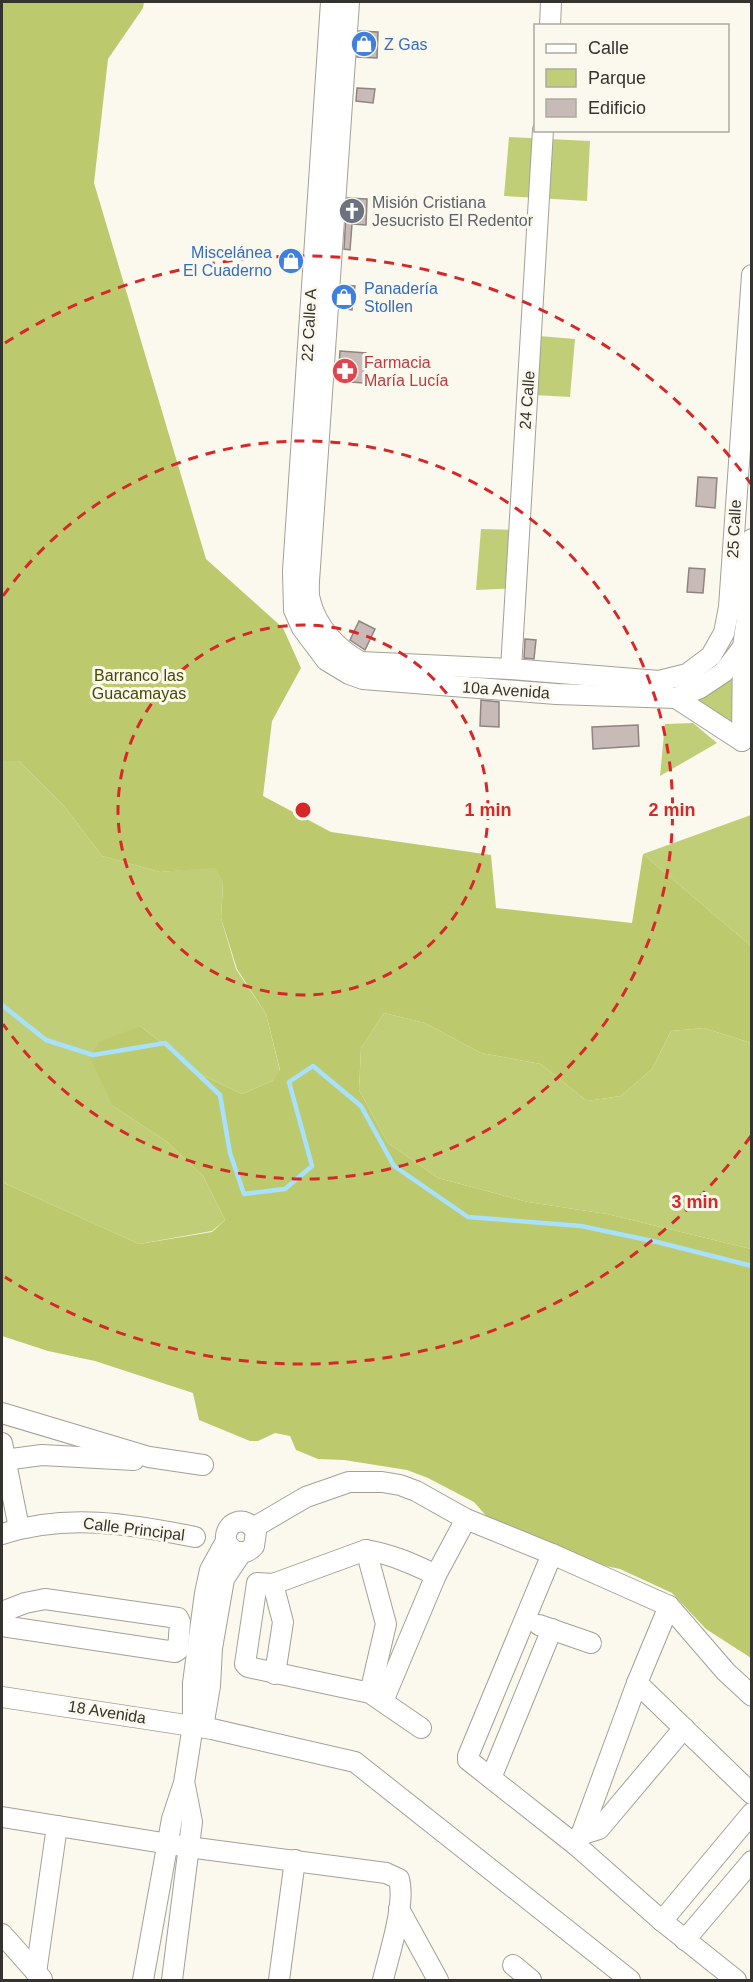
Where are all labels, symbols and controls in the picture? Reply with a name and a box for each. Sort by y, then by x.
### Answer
legend [534,24,729,132]
shop icon: Z Gas [349,29,379,59]
place label: Z Gas [384,36,428,53]
text: Calle [588,38,629,58]
text: Parque [588,68,646,88]
text: Edificio [588,98,646,118]
place label: Misión Cristiana Jesucristo El Redentor [372,194,534,229]
church icon: Misión Cristiana Jesucristo El Redentor [337,196,367,226]
place label: Miscelánea El Cuaderno [183,244,272,279]
shop icon: Miscelánea El Cuaderno [276,246,306,276]
place label: Panadería Stollen [364,280,438,315]
shop icon: Panadería Stollen [329,282,359,312]
street label: 22 Calle A [299,288,319,362]
place label: Farmacia María Lucía [364,354,449,389]
pharmacy icon: Farmacia María Lucía [330,356,360,386]
street label: 24 Calle [516,370,538,430]
street label: 25 Calle [724,499,744,559]
park label: Barranco las Guacamayas [92,667,186,702]
street label: 10a Avenida [462,678,550,702]
centre of rings [293,800,313,820]
text: 1 min [464,800,512,820]
text: 2 min [648,800,696,820]
text: 3 min [671,1192,719,1212]
street label: Calle Principal [82,1514,186,1544]
street label: 18 Avenida [67,1697,147,1727]

